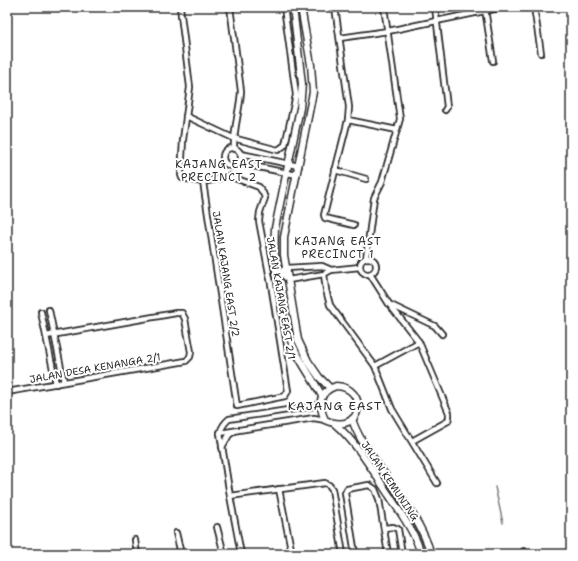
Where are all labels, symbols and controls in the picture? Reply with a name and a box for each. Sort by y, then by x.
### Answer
district label: KAJANG EAST PRECINCT 2 [175,157,263,185]
street label: JALAN KAJANG EAST 2/2 [210,210,242,338]
district label: KAJANG EAST PRECINCT 1 [294,234,382,262]
street label: JALAN KAJANG EAST 2/1 [264,236,298,360]
street label: JALAN DESA KENANGA 2/1 [28,350,162,386]
district label: KAJANG EAST [288,398,382,414]
street label: JALAN KEMUNING [359,439,422,524]

